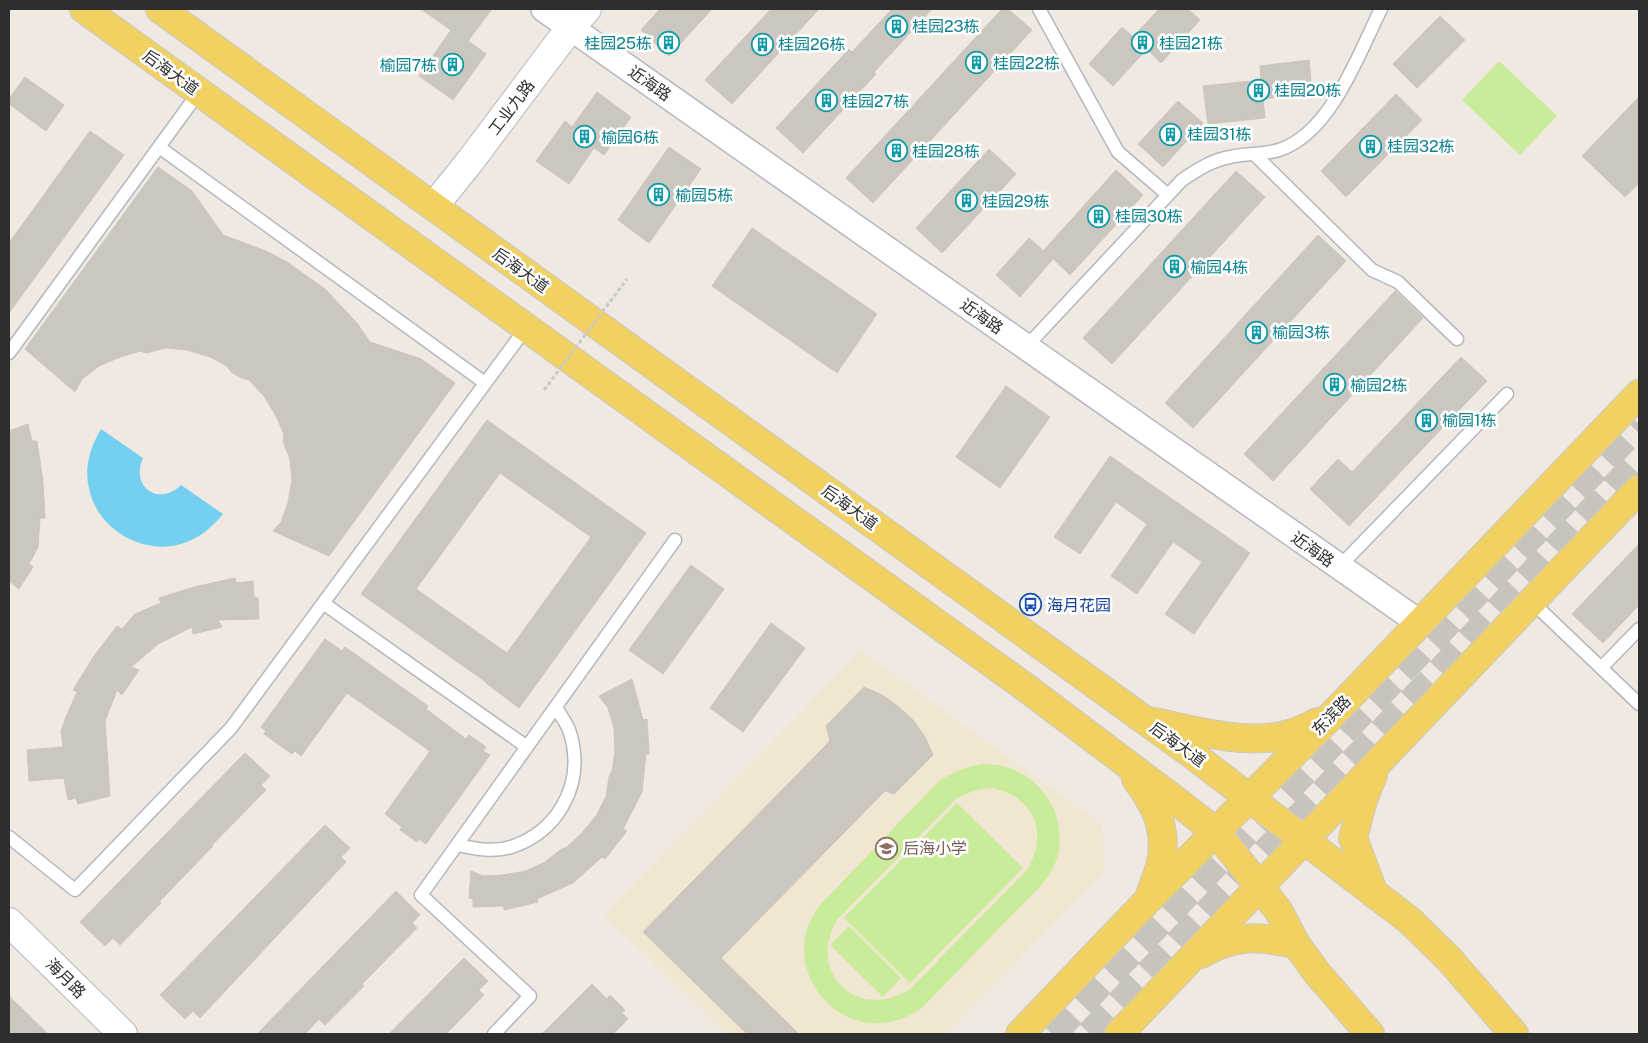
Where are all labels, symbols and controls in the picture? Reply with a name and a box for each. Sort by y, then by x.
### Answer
building icon: 桂园23栋 [884,14,908,38]
place label: 桂园23栋 [912,17,980,36]
building icon: 桂园25栋 [656,31,680,55]
building icon: 桂园21栋 [1131,31,1155,55]
building icon: 桂园26栋 [750,32,774,56]
place label: 桂园25栋 [584,34,652,53]
place label: 桂园21栋 [1159,34,1223,53]
place label: 桂园26栋 [778,35,846,54]
street label: 后海大道 [139,46,202,99]
building icon: 桂园22栋 [965,51,989,75]
building icon: 榆园7栋 [441,53,465,77]
place label: 桂园22栋 [993,54,1060,73]
place label: 榆园7栋 [379,56,437,75]
street label: 近海路 [625,62,675,105]
street label: 工业九路 [485,76,538,139]
building icon: 桂园20栋 [1246,78,1270,102]
place label: 桂园20栋 [1274,81,1341,100]
building icon: 桂园27栋 [814,89,838,113]
place label: 桂园27栋 [842,92,909,111]
building icon: 桂园31栋 [1159,122,1183,146]
building icon: 榆园6栋 [573,125,597,149]
place label: 桂园31栋 [1187,125,1252,144]
place label: 榆园6栋 [601,128,659,147]
building icon: 桂园32栋 [1359,134,1383,158]
place label: 桂园32栋 [1387,137,1455,156]
building icon: 桂园28栋 [884,139,908,163]
place label: 桂园28栋 [912,142,980,161]
building icon: 榆园5栋 [647,183,671,207]
place label: 榆园5栋 [675,186,733,205]
building icon: 桂园29栋 [954,189,978,213]
place label: 桂园29栋 [982,192,1050,211]
building icon: 桂园30栋 [1087,204,1111,228]
place label: 桂园30栋 [1115,207,1183,226]
street label: 后海大道 [489,244,552,297]
building icon: 榆园4栋 [1162,255,1186,279]
place label: 榆园4栋 [1190,258,1248,277]
street label: 近海路 [957,295,1007,338]
building icon: 榆园3栋 [1244,320,1268,344]
place label: 榆园3栋 [1272,323,1330,342]
building icon: 榆园2栋 [1322,373,1346,397]
place label: 榆园2栋 [1350,376,1408,395]
building icon: 榆园1栋 [1414,408,1438,432]
place label: 榆园1栋 [1442,411,1497,430]
street label: 后海大道 [818,481,881,534]
street label: 近海路 [1288,528,1338,571]
bus stop icon: 海月花园 [1019,593,1043,617]
place label: 海月花园 [1047,596,1111,615]
street label: 东滨路 [1308,691,1355,739]
street label: 后海大道 [1146,718,1209,771]
school or university icon: 后海小学 [875,836,899,860]
place label: 后海小学 [903,839,967,858]
street label: 海月路 [42,955,89,1002]

